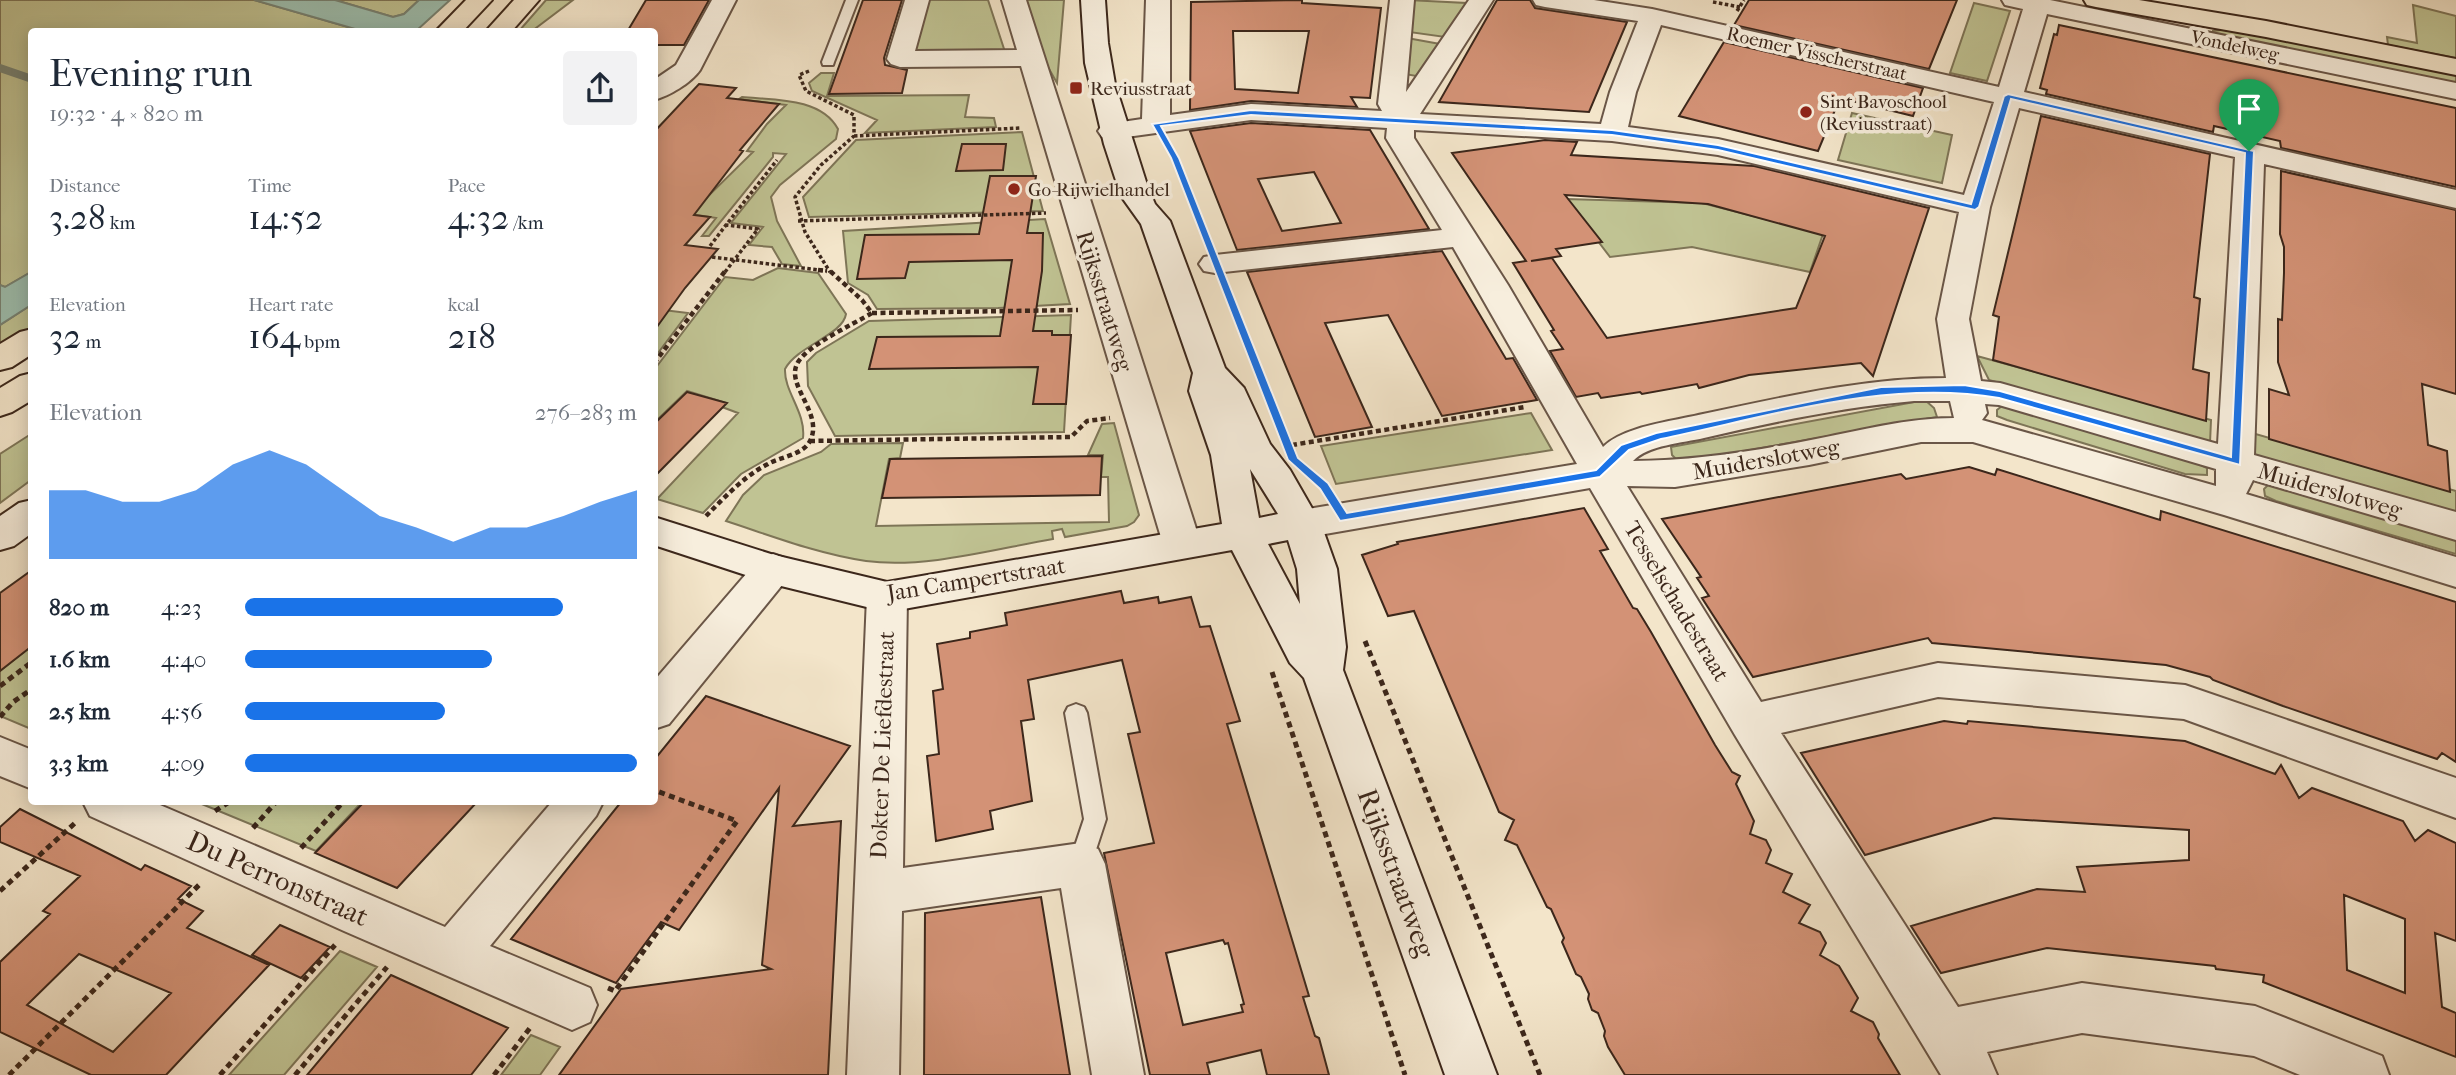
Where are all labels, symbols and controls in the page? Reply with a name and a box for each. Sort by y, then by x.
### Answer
street label: Roemer Visscherstraat [1724,23,1909,85]
street label: Vondelweg [2188,26,2282,66]
text: Evening run [49,51,252,96]
button: share [563,51,637,125]
place label: Reviusstraat [1090,78,1192,100]
pin [2219,79,2279,151]
marker: Reviusstraat [1068,80,1084,96]
icon: arrive [2230,90,2268,128]
place label: Sint Bavoschool (Reviusstraat) [1820,91,1947,135]
text: 19:32 · 4 × 820 m [49,100,203,127]
marker: Sint Bavoschool (Reviusstraat) [1798,104,1814,120]
text: Distance [49,175,120,197]
text: Time [248,175,292,197]
text: Pace [448,175,486,197]
place label: Go-Rijwielhandel [1028,179,1170,201]
marker: Go-Rijwielhandel [1006,181,1022,197]
text: 3.28 [49,197,106,238]
text: 14:52 [248,197,323,238]
text: 4:32 [448,197,509,238]
text: km [106,212,135,234]
text: /km [509,212,543,234]
street label: Rijksstraatweg [1070,227,1139,375]
text: Elevation [49,294,126,316]
text: Heart rate [248,294,333,316]
text: kcal [448,294,480,316]
text: 32 [49,316,81,357]
text: 164 [248,316,300,357]
text: 218 [448,316,496,357]
text: m [81,331,101,353]
text: bpm [300,331,340,353]
text: Elevation [49,399,142,426]
text: 276–283 m [535,399,637,426]
street label: Muiderslotweg [1690,433,1842,486]
street label: Muiderslotweg [2255,457,2406,524]
street label: Tesselschadestraat [1618,516,1735,686]
street label: Jan Campertstraat [883,552,1067,607]
text: 820 m [49,594,109,621]
text: 4:23 [161,594,201,621]
street label: Dokter De Liefdestraat [865,631,900,859]
text: 1.6 km [49,646,110,673]
text: 4:40 [161,646,206,673]
text: 2.5 km [49,698,110,725]
text: 4:56 [161,698,203,725]
text: 3.3 km [49,750,108,777]
text: 4:09 [161,750,205,777]
street label: Rijksstraatweg [1351,784,1443,963]
street label: Du Perronstraat [182,824,374,933]

